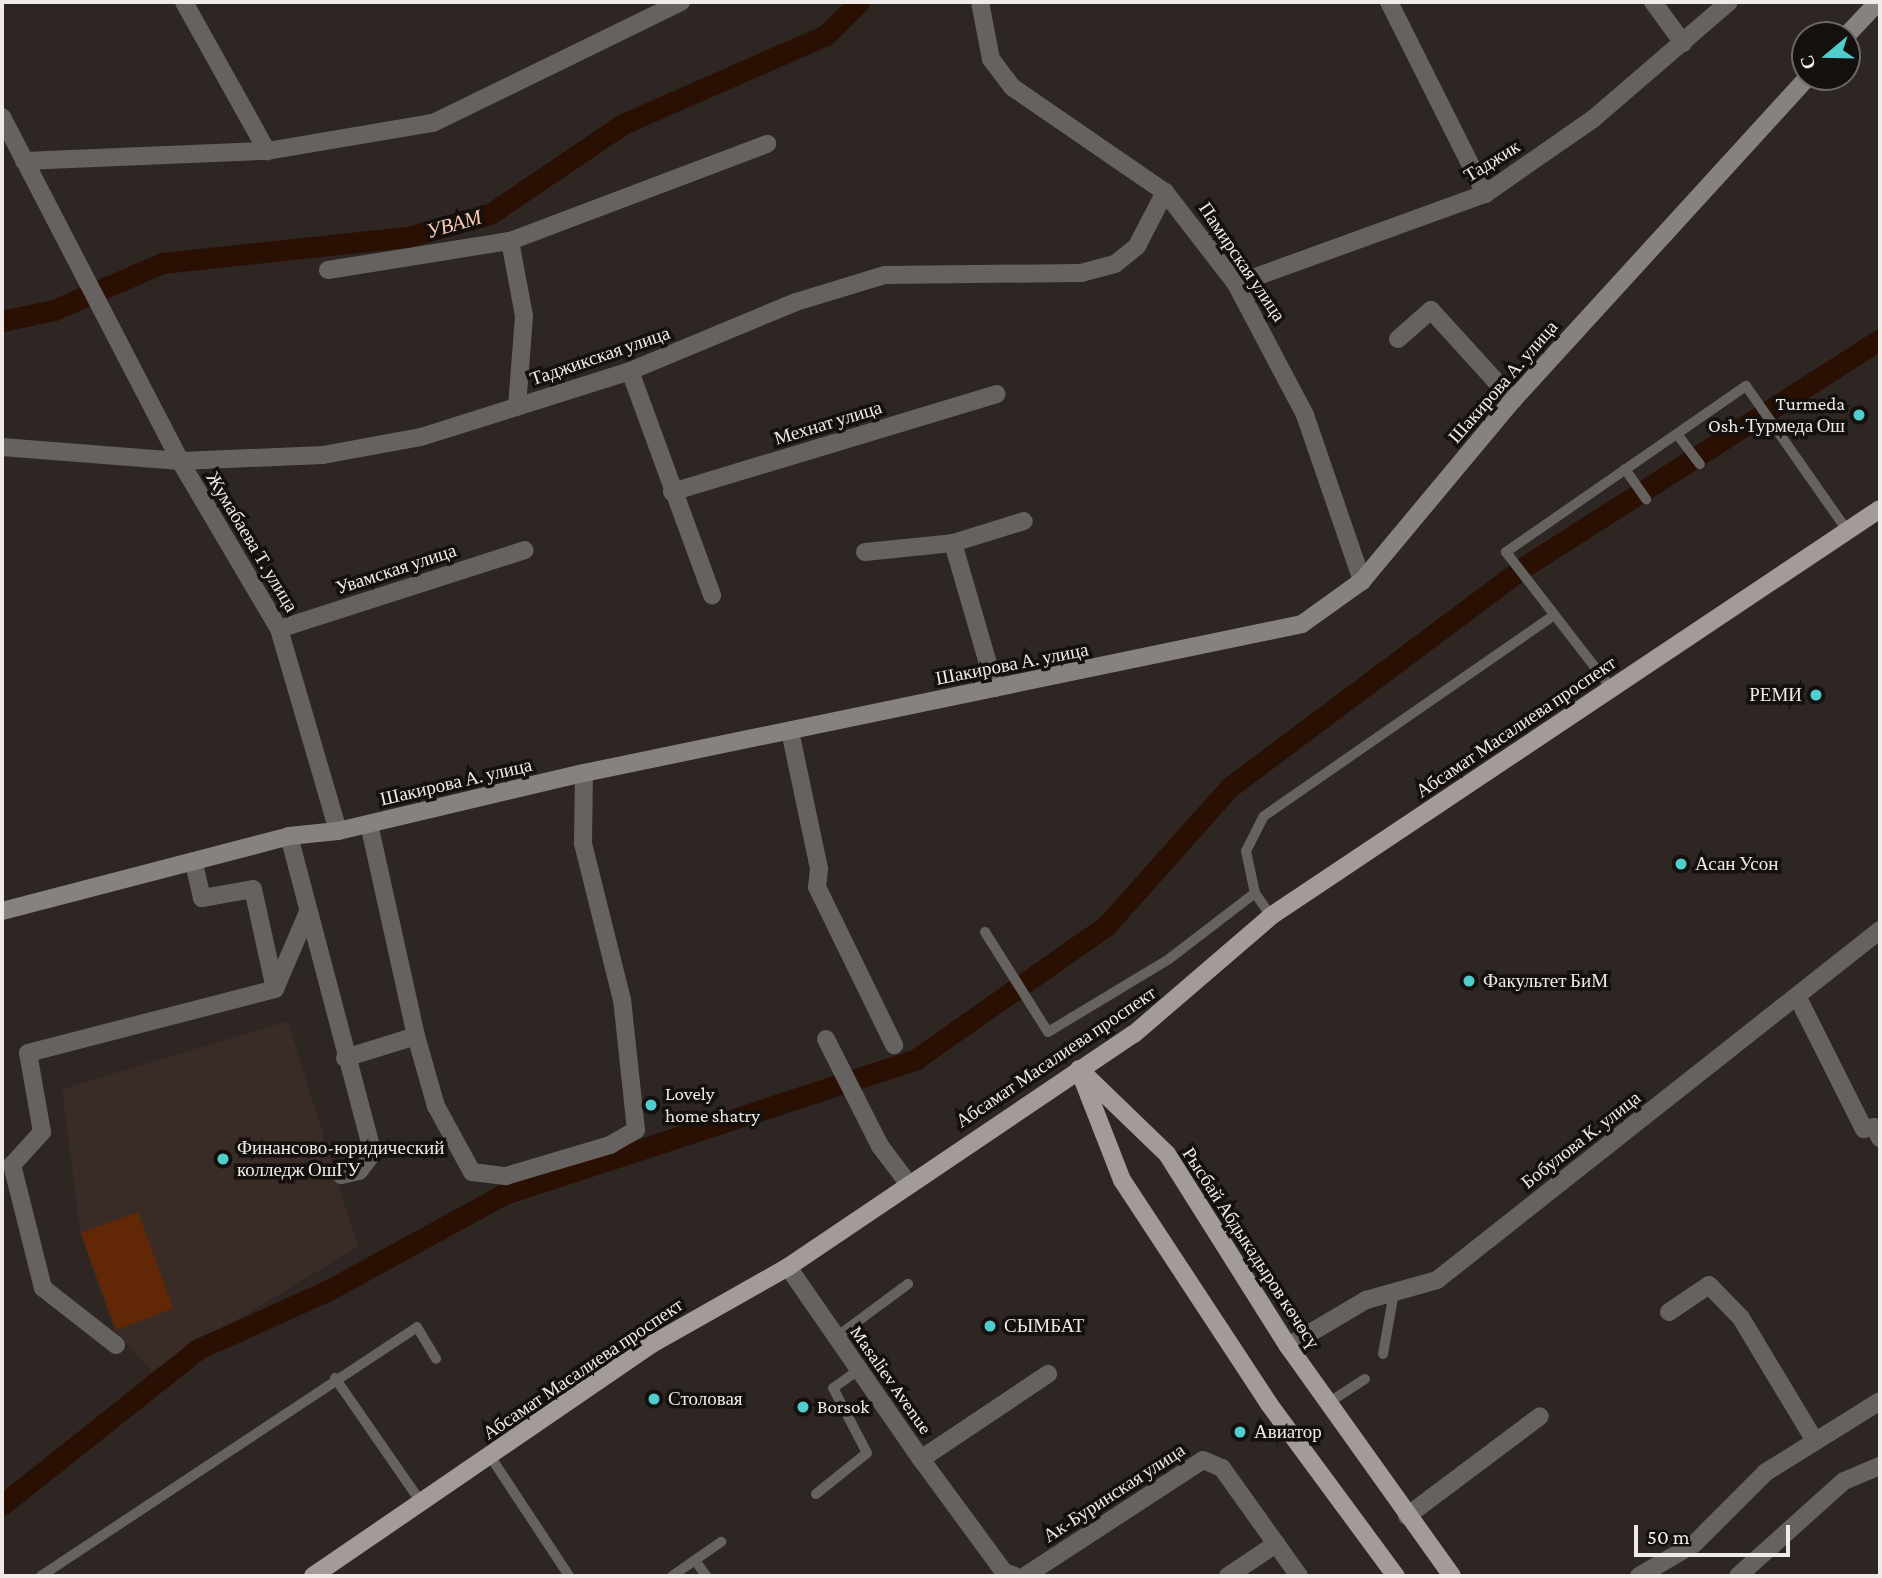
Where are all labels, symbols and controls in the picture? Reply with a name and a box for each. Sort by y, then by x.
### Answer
north arrow [1791,21,1861,91]
text: С [1795,52,1820,72]
street label: Таджик [1460,135,1524,187]
street label: Памирская улица [1194,198,1290,326]
water label: УВАМ [423,204,485,244]
street label: Шакирова А. улица [1443,316,1563,448]
street label: Таджикская улица [527,321,673,391]
place label: Turmeda Osh-Турмеда Ош [1708,393,1845,437]
street label: Мехнат улица [771,396,885,450]
marker: Turmeda Osh-Турмеда Ош [1851,407,1867,423]
street label: Жумабаева Т. улица [201,468,303,616]
street label: Увамская улица [333,539,459,599]
street label: Шакирова А. улица [934,638,1090,690]
street label: Абсамат Масалиева проспект [1412,651,1620,803]
place label: РЕМИ [1749,684,1802,706]
marker: РЕМИ [1808,687,1824,703]
street label: Шакирова А. улица [378,753,534,811]
place label: Асан Усон [1695,853,1778,875]
marker: Асан Усон [1673,856,1689,872]
place label: Факультет БиМ [1483,970,1608,992]
marker: Факультет БиМ [1461,973,1477,989]
street label: Абсамат Масалиева проспект [952,981,1160,1133]
place label: Lovely home shatry [665,1083,760,1127]
street label: Бобулова К. улица [1517,1086,1645,1194]
marker: Lovely home shatry [643,1097,659,1113]
place label: Финансово-юридический колледж ОшГУ [237,1137,444,1181]
street label: Рысбай Абдыкадыров көчөсү [1177,1143,1325,1353]
marker: Финансово-юридический колледж ОшГУ [215,1151,231,1167]
street label: Абсамат Масалиева проспект [479,1293,687,1445]
place label: СЫМБАТ [1004,1315,1084,1337]
marker: СЫМБАТ [982,1318,998,1334]
street label: Masaliev Avenue [845,1321,937,1439]
place label: Столовая [668,1388,743,1410]
marker: Столовая [646,1391,662,1407]
place label: Borsok [817,1396,869,1418]
marker: Borsok [795,1399,811,1415]
place label: Авиатор [1254,1421,1322,1443]
marker: Авиатор [1232,1424,1248,1440]
street label: Ак-Буринская улица [1039,1439,1189,1547]
scale bar [1637,1512,1793,1556]
text: 50 m [1647,1525,1690,1549]

